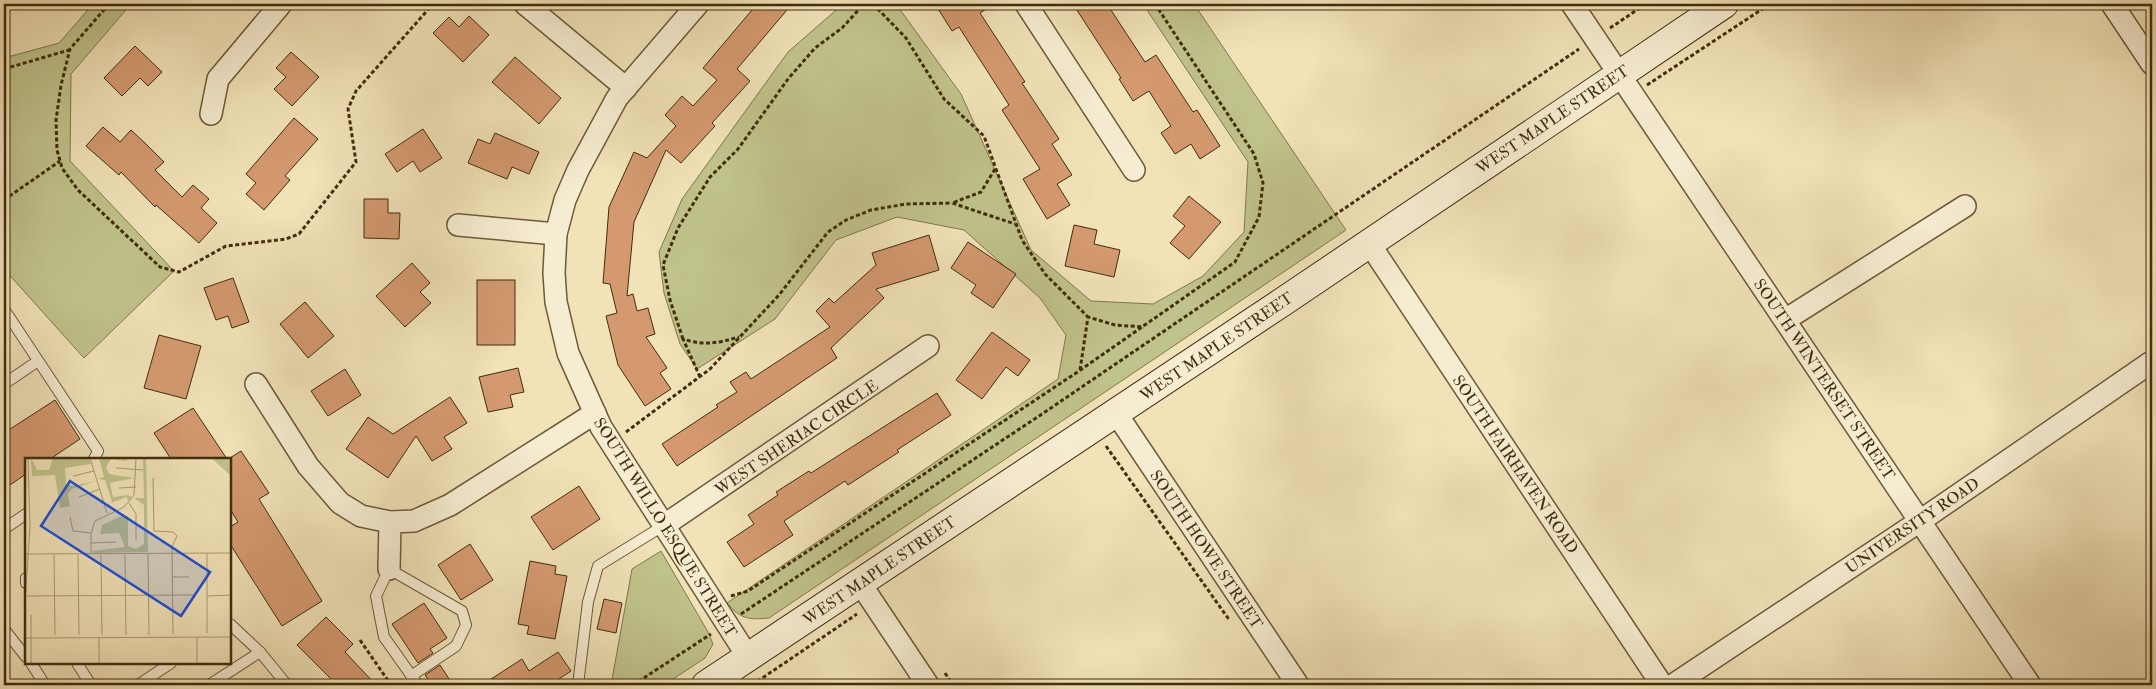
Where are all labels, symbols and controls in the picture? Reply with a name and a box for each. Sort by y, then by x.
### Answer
street label: WEST MAPLE STREET [1471,61,1633,179]
street label: SOUTH WINTERSET STREET [1749,275,1899,484]
street label: WEST MAPLE STREET [1135,288,1297,406]
street label: SOUTH FAIRHAVEN ROAD [1448,371,1582,558]
street label: WEST SHERIAC CIRCLE [710,376,882,501]
street label: SOUTH WILLO ESQUE STREET [589,414,741,641]
inset map [25,458,231,664]
street label: SOUTH HOWE STREET [1145,466,1267,633]
street label: UNIVERSITY ROAD [1842,474,1983,578]
street label: WEST MAPLE STREET [798,512,960,630]

